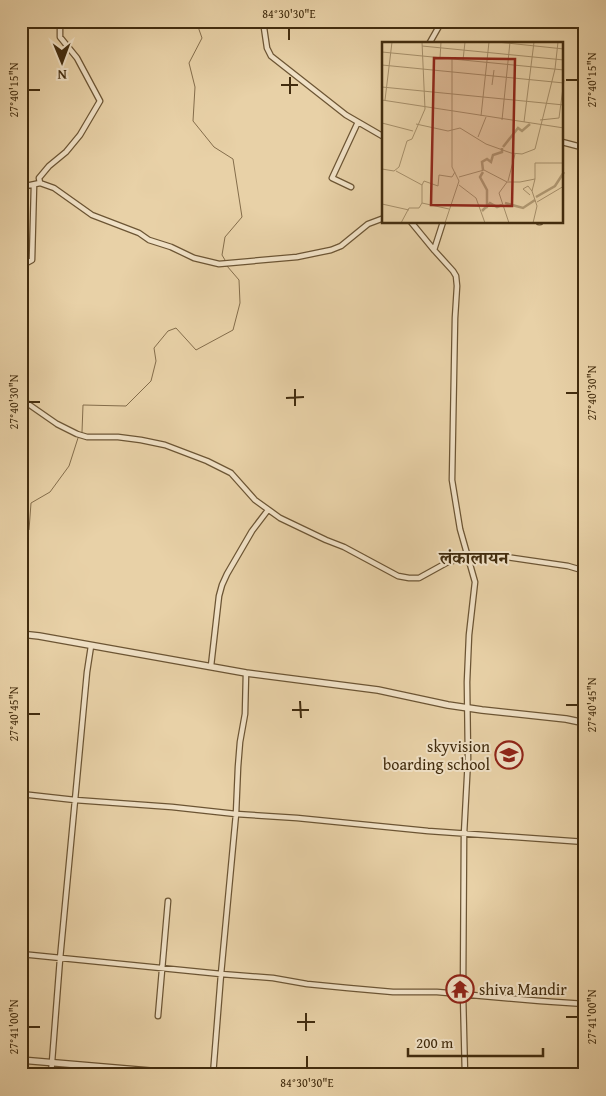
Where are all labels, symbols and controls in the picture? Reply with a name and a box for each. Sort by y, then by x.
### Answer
text: 84°30'30"E [262,5,316,22]
north arrow [38,38,88,88]
inset map [382,42,564,224]
text: 27°40'15"N [583,52,600,108]
text: 27°40'15"N [5,62,22,118]
text: N [57,65,67,85]
text: 27°40'30"N [583,365,600,421]
text: 27°40'30"N [5,374,22,430]
district label: लंकालायन [437,544,511,571]
text: 27°40'45"N [583,677,600,733]
text: 27°40'45"N [5,686,22,742]
place label: skyvision boarding school [383,734,491,776]
school or university icon: skyvision boarding school [494,740,524,770]
temple icon: shiva Mandir [445,974,475,1004]
place label: shiva Mandir [479,977,567,1001]
text: 27°41'00"N [583,989,600,1045]
text: 27°41'00"N [5,999,22,1055]
scale bar [408,1026,544,1058]
text: 200 m [416,1032,454,1053]
text: 84°30'30"E [280,1074,334,1091]

